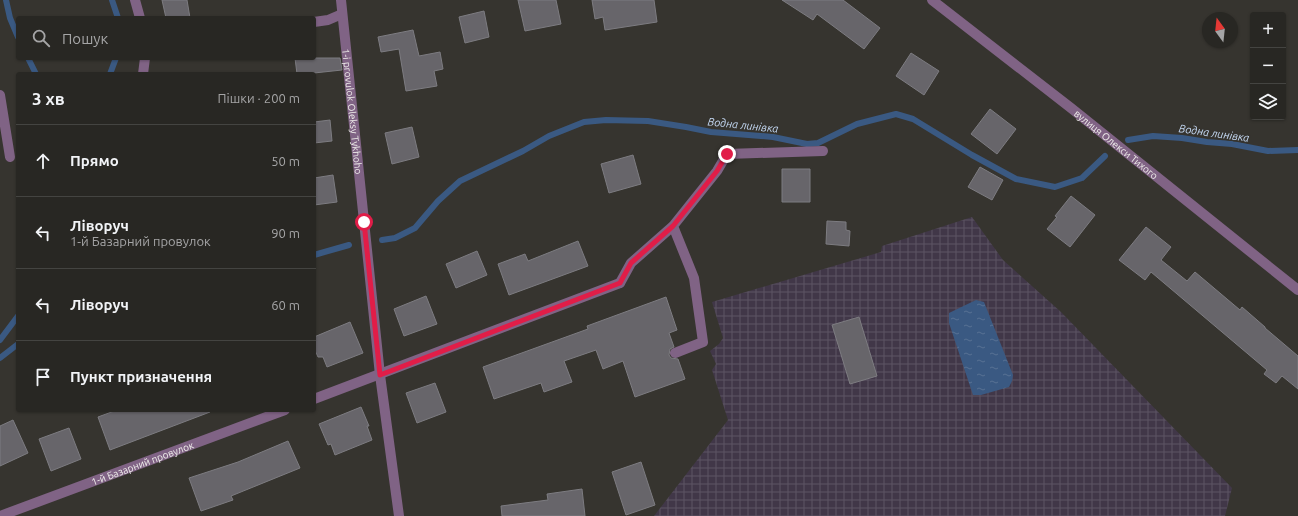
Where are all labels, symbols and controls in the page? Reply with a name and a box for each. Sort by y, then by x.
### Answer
north arrow [1202,12,1238,48]
map controls [1250,12,1286,120]
button: + [1250,12,1286,48]
search box [16,16,316,60]
icon: search [30,27,52,49]
text: Пошук [62,30,108,47]
street label: 1-i provulok Oleksy Tykhoho [341,48,365,175]
button: − [1250,48,1286,84]
button: layers [1250,84,1286,120]
text: 3 хв [32,89,65,108]
text: Пішки · 200 m [218,91,300,105]
street label: вулиця Олекси Тихого [1072,107,1160,181]
water label: Водна линівка [707,115,779,135]
water label: Водна линівка [1178,122,1250,144]
route end [718,145,736,163]
icon: ahead [32,150,54,172]
text: Прямо [70,152,119,169]
text: 50 m [271,154,300,168]
route start [355,213,373,231]
text: Ліворуч [70,217,129,234]
icon: left [32,222,54,244]
text: 90 m [271,226,300,240]
text: 1-й Базарний провулок [70,234,211,248]
icon: left [32,294,54,316]
text: Ліворуч [70,296,129,313]
text: 60 m [271,298,300,312]
icon: arrive [32,366,54,388]
text: Пункт призначення [70,368,212,385]
street label: 1-й Базарний провулок [90,439,195,487]

